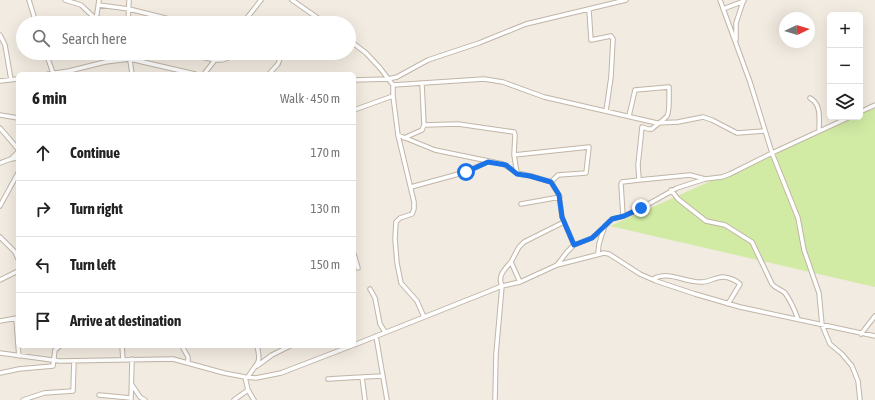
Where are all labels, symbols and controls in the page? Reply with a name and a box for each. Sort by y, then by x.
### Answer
north arrow [779,12,815,48]
map controls [827,12,863,120]
button: + [827,12,863,48]
search box [16,16,356,60]
icon: search [30,27,52,49]
text: Search here [62,30,127,47]
button: − [827,48,863,84]
button: layers [827,84,863,120]
text: 6 min [32,88,67,108]
text: Walk · 450 m [280,91,340,106]
icon: ahead [32,142,54,164]
text: Continue [70,144,120,161]
text: 170 m [311,145,340,160]
route start [457,163,475,181]
icon: right [32,198,54,220]
route end [632,199,650,217]
text: Turn right [70,200,123,217]
text: 130 m [311,201,340,216]
icon: left [32,254,54,276]
text: Turn left [70,256,116,273]
text: 150 m [311,257,340,272]
icon: arrive [32,310,54,332]
text: Arrive at destination [70,312,181,329]

